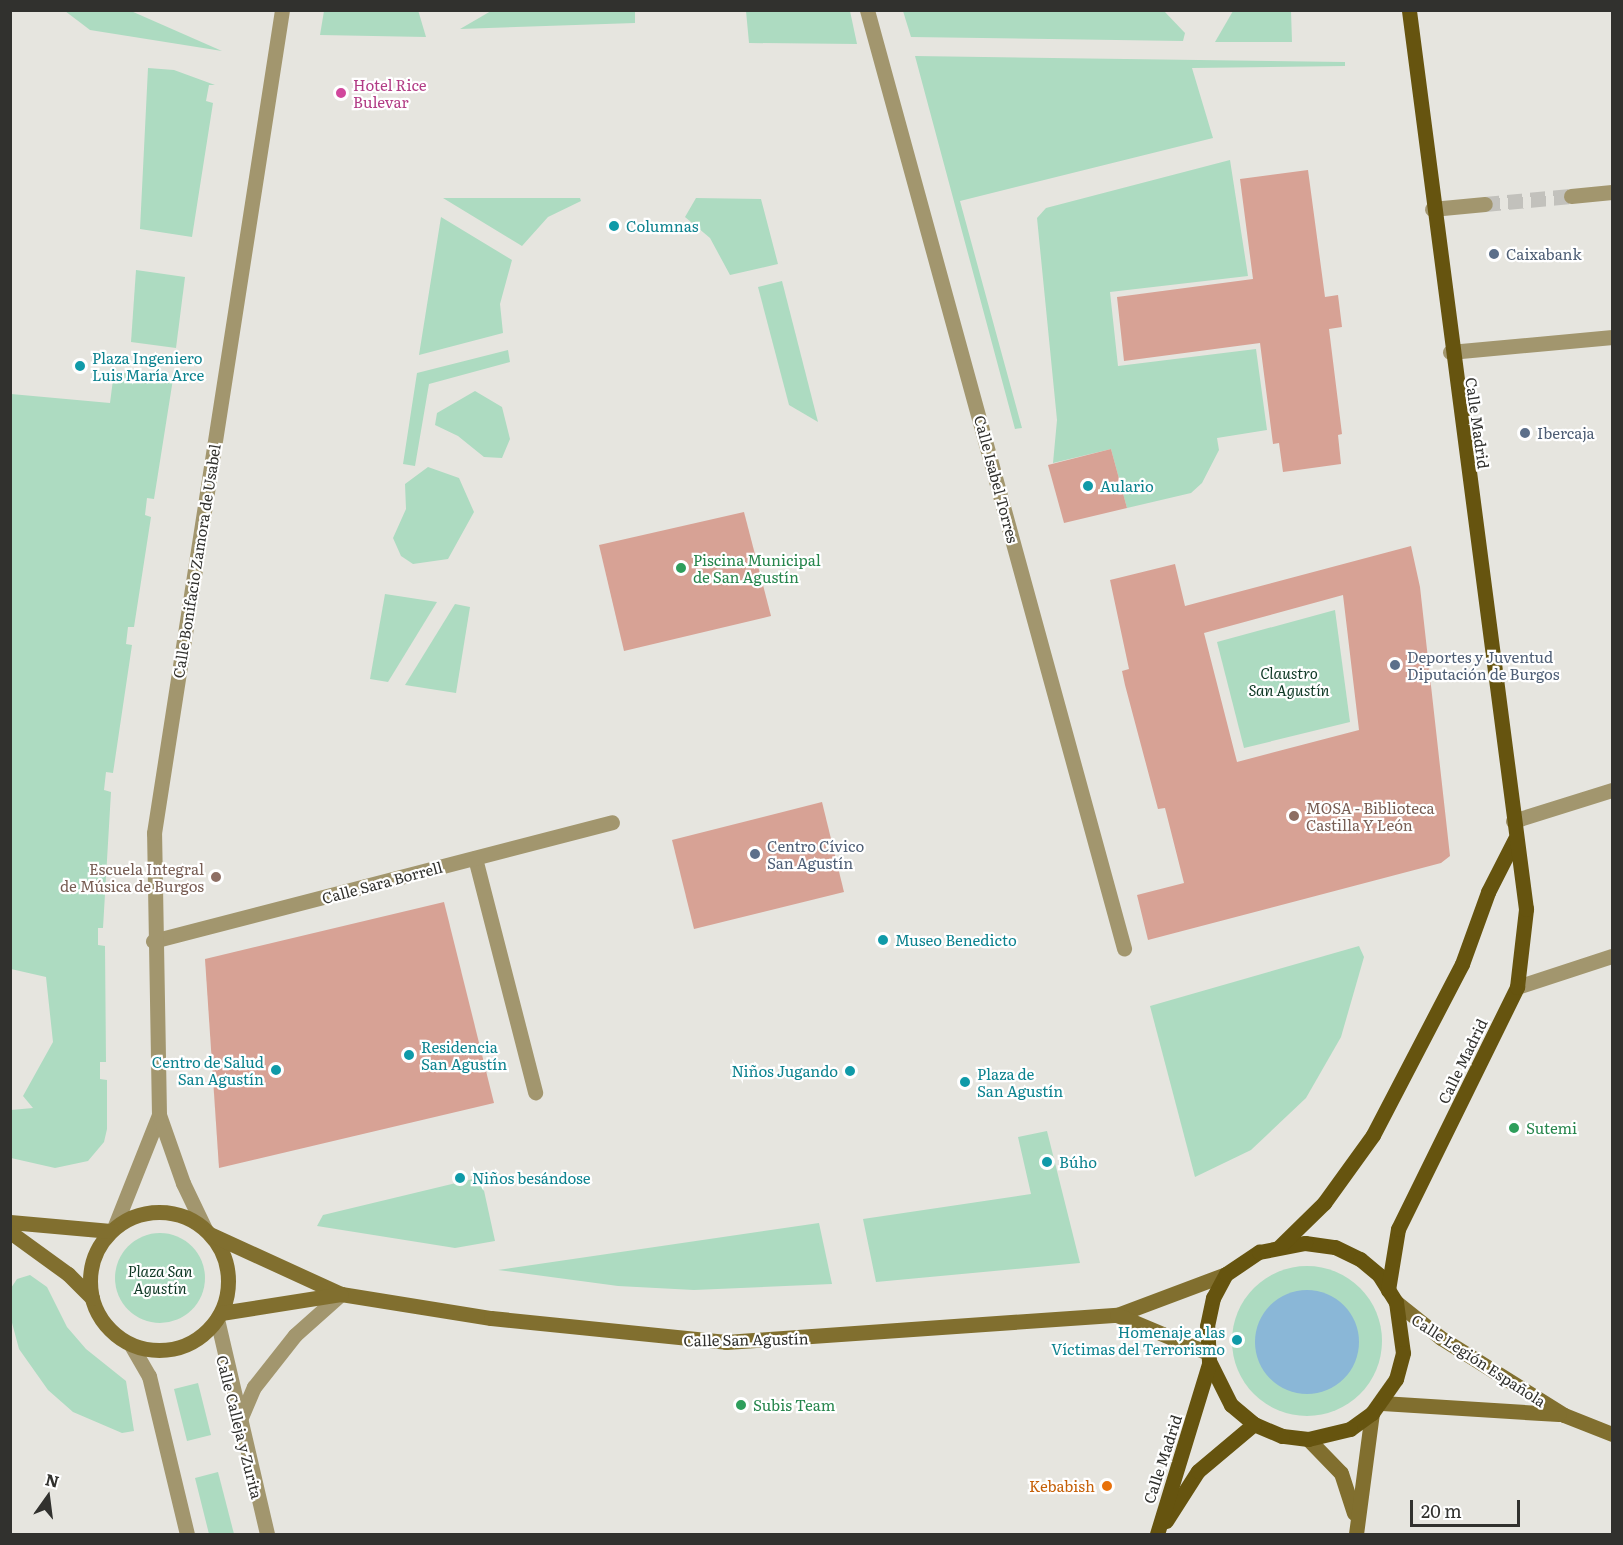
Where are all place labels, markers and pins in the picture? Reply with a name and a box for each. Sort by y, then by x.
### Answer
place label: Hotel Rice Bulevar [353,75,427,110]
marker: Hotel Rice Bulevar [334,86,348,100]
place label: Columnas [626,217,698,235]
marker: Columnas [607,219,621,233]
place label: Caixabank [1506,245,1582,263]
marker: Caixabank [1487,247,1501,261]
place label: Plaza Ingeniero Luis María Arce [92,348,204,383]
marker: Plaza Ingeniero Luis María Arce [73,359,87,373]
place label: Ibercaja [1537,424,1595,442]
marker: Ibercaja [1518,426,1532,440]
place label: Aulario [1100,477,1154,495]
marker: Aulario [1081,479,1095,493]
place label: Piscina Municipal de San Agustín [693,550,821,585]
marker: Piscina Municipal de San Agustín [674,561,688,575]
place label: Deportes y Juventud Diputación de Burgos [1407,647,1559,682]
marker: Deportes y Juventud Diputación de Burgos [1388,658,1402,672]
place label: MOSA - Biblioteca Castilla Y León [1306,798,1435,833]
marker: MOSA - Biblioteca Castilla Y León [1287,809,1301,823]
place label: Centro Cívico San Agustín [767,836,864,871]
marker: Centro Cívico San Agustín [748,847,762,861]
place label: Escuela Integral de Música de Burgos [60,859,204,894]
marker: Escuela Integral de Música de Burgos [209,870,223,884]
place label: Museo Benedicto [895,931,1017,949]
marker: Museo Benedicto [876,933,890,947]
place label: Residencia San Agustín [421,1037,507,1072]
marker: Residencia San Agustín [402,1048,416,1062]
place label: Centro de Salud San Agustín [152,1052,264,1087]
place label: Niños Jugando [732,1062,838,1080]
marker: Centro de Salud San Agustín [269,1063,283,1077]
marker: Niños Jugando [843,1064,857,1078]
place label: Plaza de San Agustín [977,1064,1063,1099]
marker: Plaza de San Agustín [958,1075,972,1089]
place label: Sutemi [1526,1119,1577,1137]
marker: Sutemi [1507,1121,1521,1135]
place label: Búho [1059,1153,1097,1171]
marker: Búho [1040,1155,1054,1169]
place label: Niños besándose [472,1169,591,1187]
marker: Niños besándose [453,1171,467,1185]
place label: Homenaje a las Víctimas del Terrorismo [1051,1322,1225,1357]
marker: Homenaje a las Víctimas del Terrorismo [1230,1333,1244,1347]
place label: Subis Team [753,1396,835,1414]
marker: Subis Team [734,1398,748,1412]
place label: Kebabish [1029,1477,1095,1495]
marker: Kebabish [1100,1479,1114,1493]

